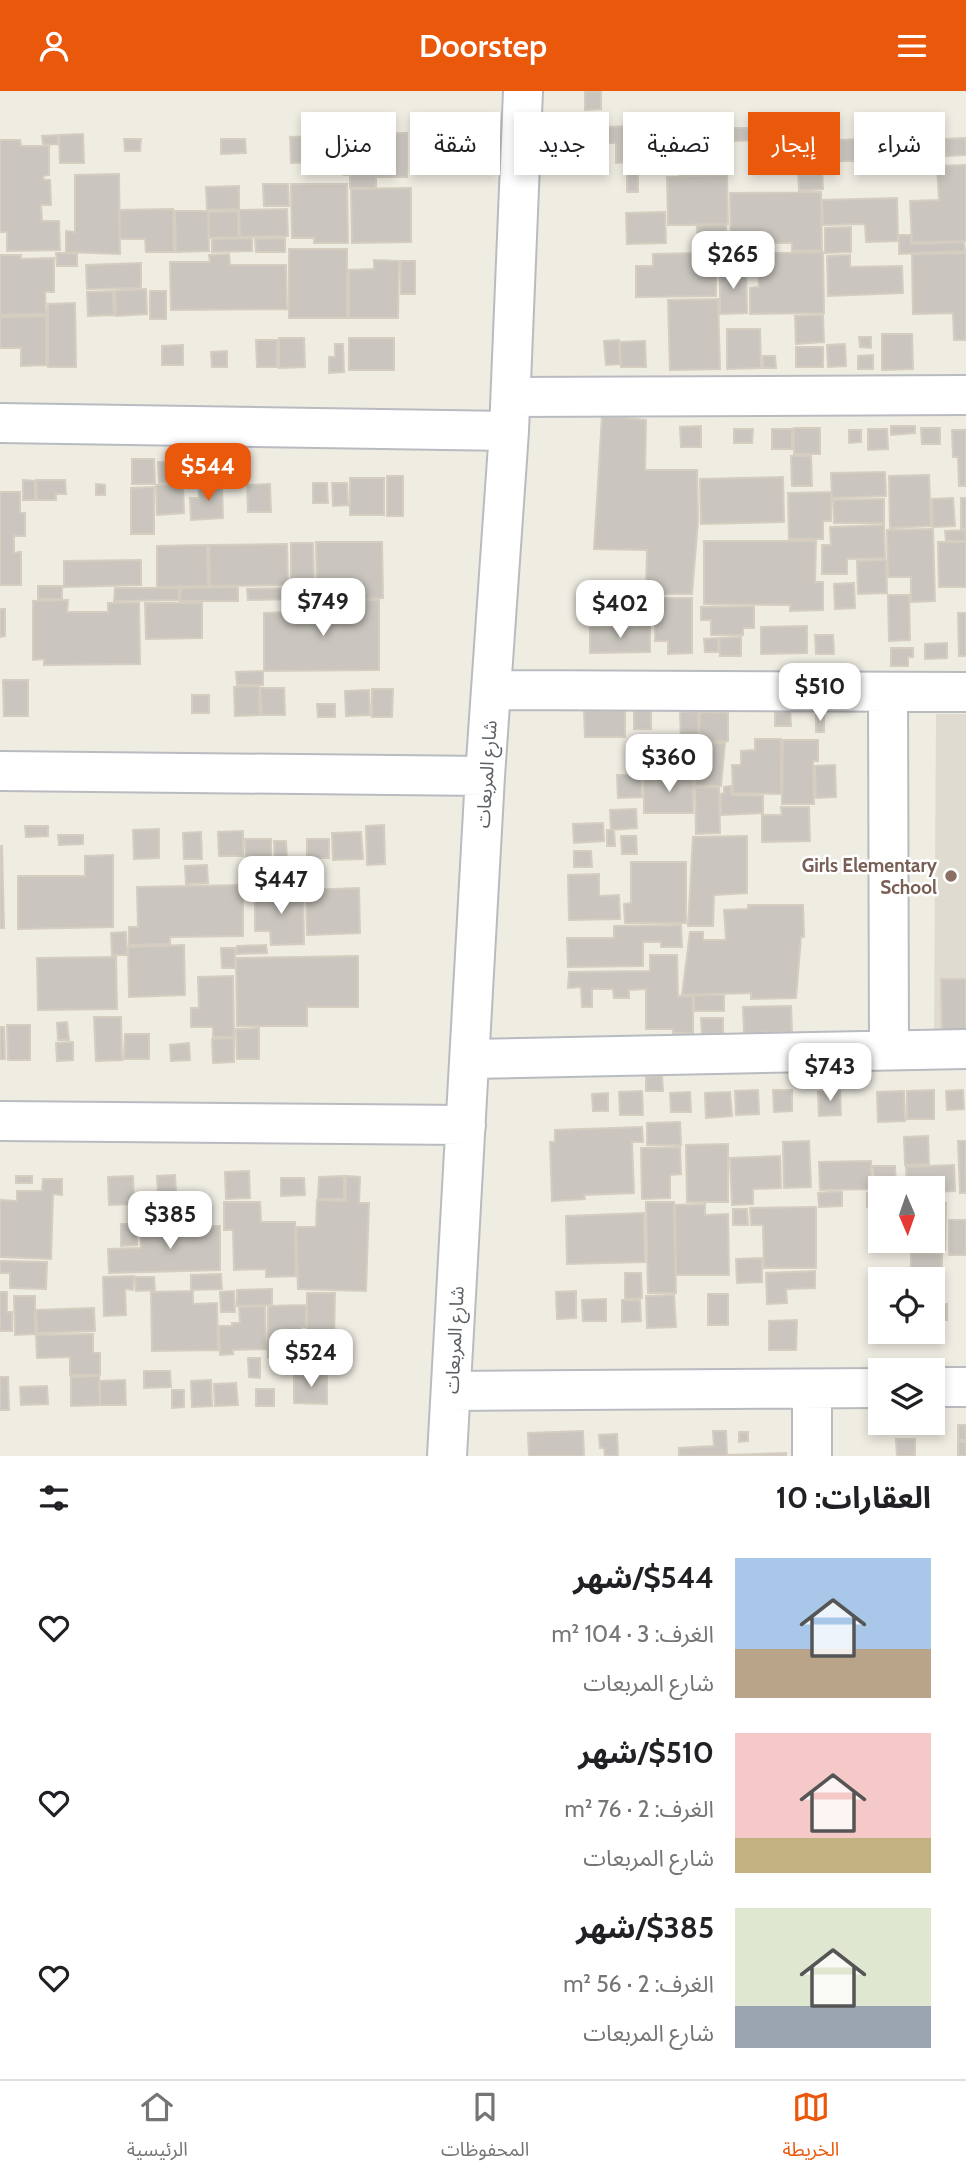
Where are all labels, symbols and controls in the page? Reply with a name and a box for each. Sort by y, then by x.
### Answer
text: Doorstep [419,26,547,65]
icon: person [35,27,73,65]
icon: menu [893,27,931,65]
chip: منزل [301,112,396,175]
chip: شقة [410,112,500,175]
chip: جديد [514,112,609,175]
chip: تصفية [623,112,734,175]
chip: إيجار [748,112,840,175]
chip: شراء [854,112,945,175]
pin: $265 [692,231,774,291]
text: $265 [708,240,758,268]
pin: $544 [167,443,249,503]
text: $544 [181,452,235,480]
pin: $749 [282,579,364,638]
pin: $402 [579,581,661,640]
text: $749 [297,587,349,615]
text: $402 [592,589,648,617]
pin: $510 [779,663,861,723]
text: $510 [795,672,845,700]
street label: شارع المربعات [471,719,504,829]
pin: $360 [628,735,710,794]
text: $360 [642,743,696,771]
place label: Girls Elementary School [802,854,938,899]
pin: $447 [240,857,322,916]
text: $447 [254,865,308,893]
marker: Girls Elementary School [943,868,959,884]
pin: $743 [789,1044,871,1103]
text: $743 [805,1052,856,1080]
north arrow [868,1176,945,1253]
map controls [868,1176,945,1435]
pin: $385 [129,1191,211,1251]
text: $385 [144,1200,196,1228]
button: locate [868,1267,945,1344]
street label: شارع المربعات [440,1285,471,1395]
pin: $524 [270,1329,352,1389]
text: $524 [285,1338,337,1366]
button: layers [868,1358,945,1435]
icon: filters [35,1479,73,1517]
text: العقارات: 10 [776,1479,931,1516]
text: $544/شهر [573,1559,714,1596]
icon: home [791,1586,875,1670]
icon: heart [35,1609,73,1647]
text: الغرف: 3 · 104 m² [551,1620,714,1648]
text: شارع المربعات [583,1669,714,1697]
text: $510/شهر [578,1734,714,1771]
icon: home [791,1761,875,1845]
icon: heart [35,1784,73,1822]
text: الغرف: 2 · 76 m² [565,1795,714,1823]
text: شارع المربعات [583,1844,714,1872]
text: $385/شهر [576,1909,714,1946]
icon: home [791,1936,875,2020]
icon: heart [35,1959,73,1997]
text: الغرف: 2 · 56 m² [563,1970,714,1998]
text: شارع المربعات [583,2019,714,2047]
tab: الرئيسية [127,2088,188,2170]
tab: المحفوظات [441,2088,529,2170]
tab: الخريطة [782,2088,839,2170]

